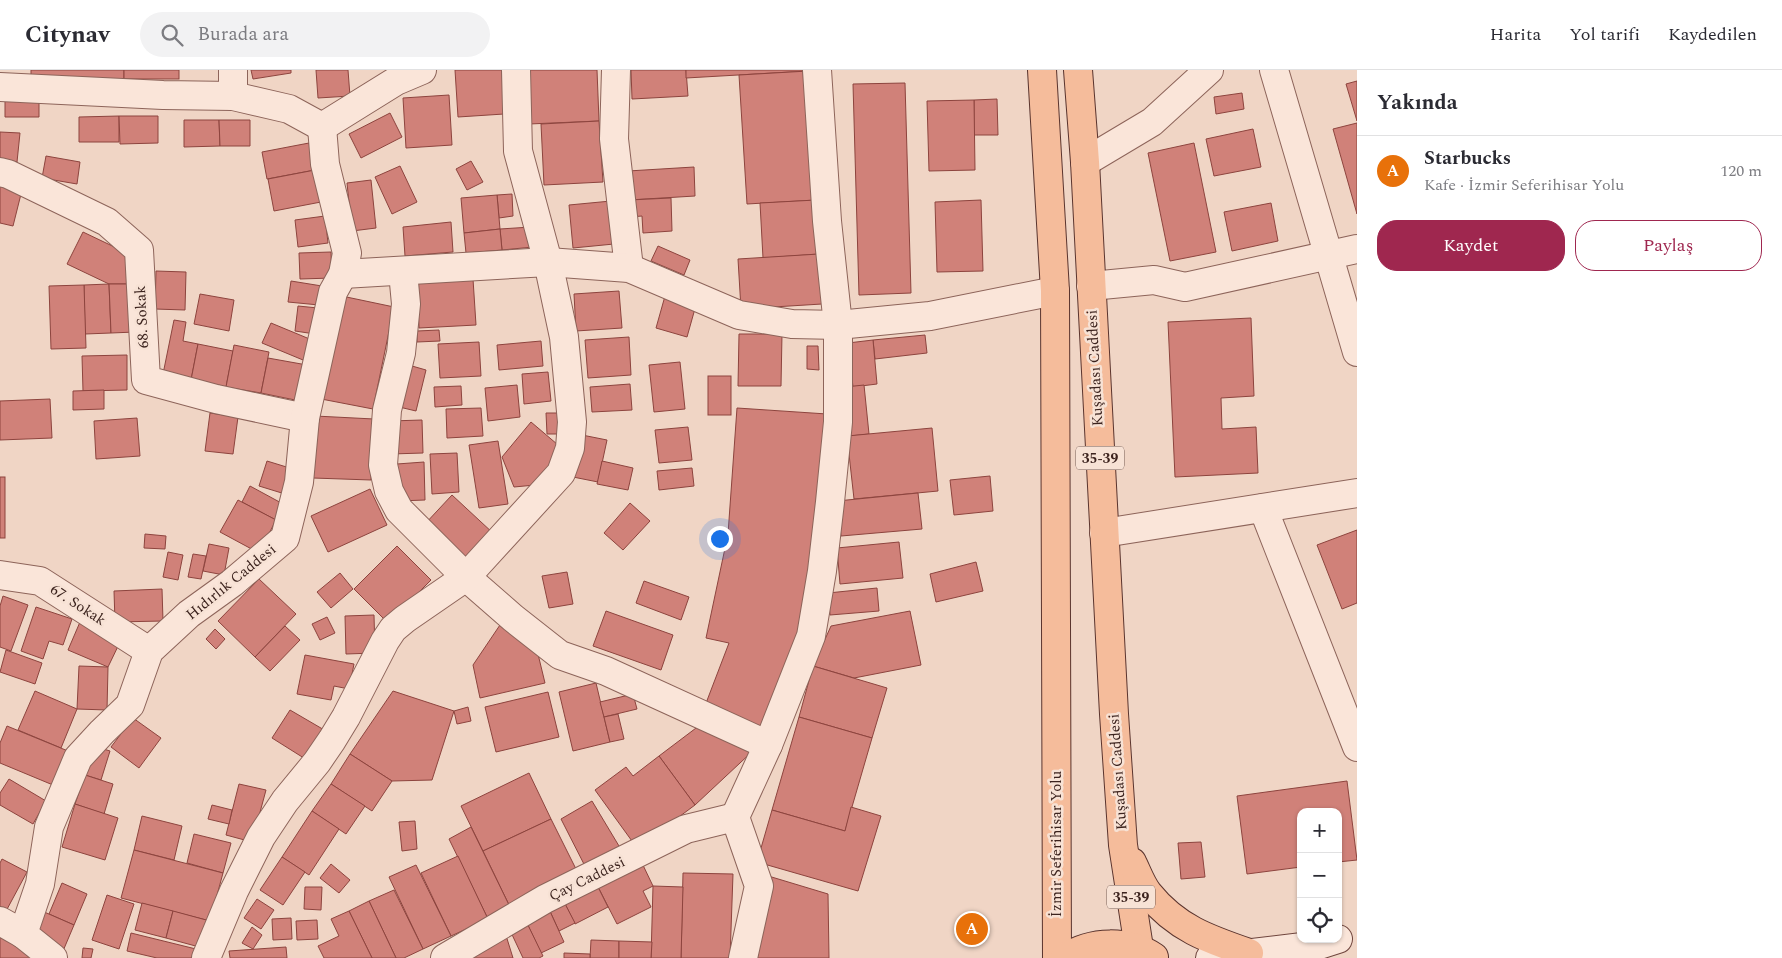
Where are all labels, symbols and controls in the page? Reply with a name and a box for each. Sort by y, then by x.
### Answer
search box [140,12,490,57]
text: Citynav [25,17,110,53]
text: Burada ara [198,20,289,49]
icon: search [158,21,186,49]
text: Harita [1490,21,1541,48]
text: Yol tarifi [1569,21,1640,48]
text: Kaydedilen [1668,21,1757,48]
text: Yakında [1377,87,1458,119]
text: Starbucks [1424,144,1511,173]
text: A [1387,159,1399,183]
text: 120 m [1720,159,1762,183]
text: Kafe · İzmir Seferihisar Yolu [1424,173,1624,197]
button: Kaydet [1377,220,1565,271]
button: Paylaş [1575,220,1762,271]
street label: 68. Sokak [129,285,155,349]
street label: Kuşadası Caddesi [1080,309,1110,427]
road number: 35-39 [1076,446,1124,469]
your location [707,526,733,552]
street label: Hıdırlık Caddesi [181,538,281,626]
street label: 67. Sokak [45,578,111,632]
street label: Kuşadası Caddesi [1102,713,1134,831]
street label: İzmir Seferihisar Yolu [1045,771,1068,917]
map controls [1297,808,1342,943]
button: + [1297,808,1342,853]
street label: Çay Caddesi [545,851,629,907]
button: − [1297,853,1342,898]
road number: 35-39 [1107,886,1155,909]
button: locate [1297,898,1342,943]
pin: A [956,910,988,948]

